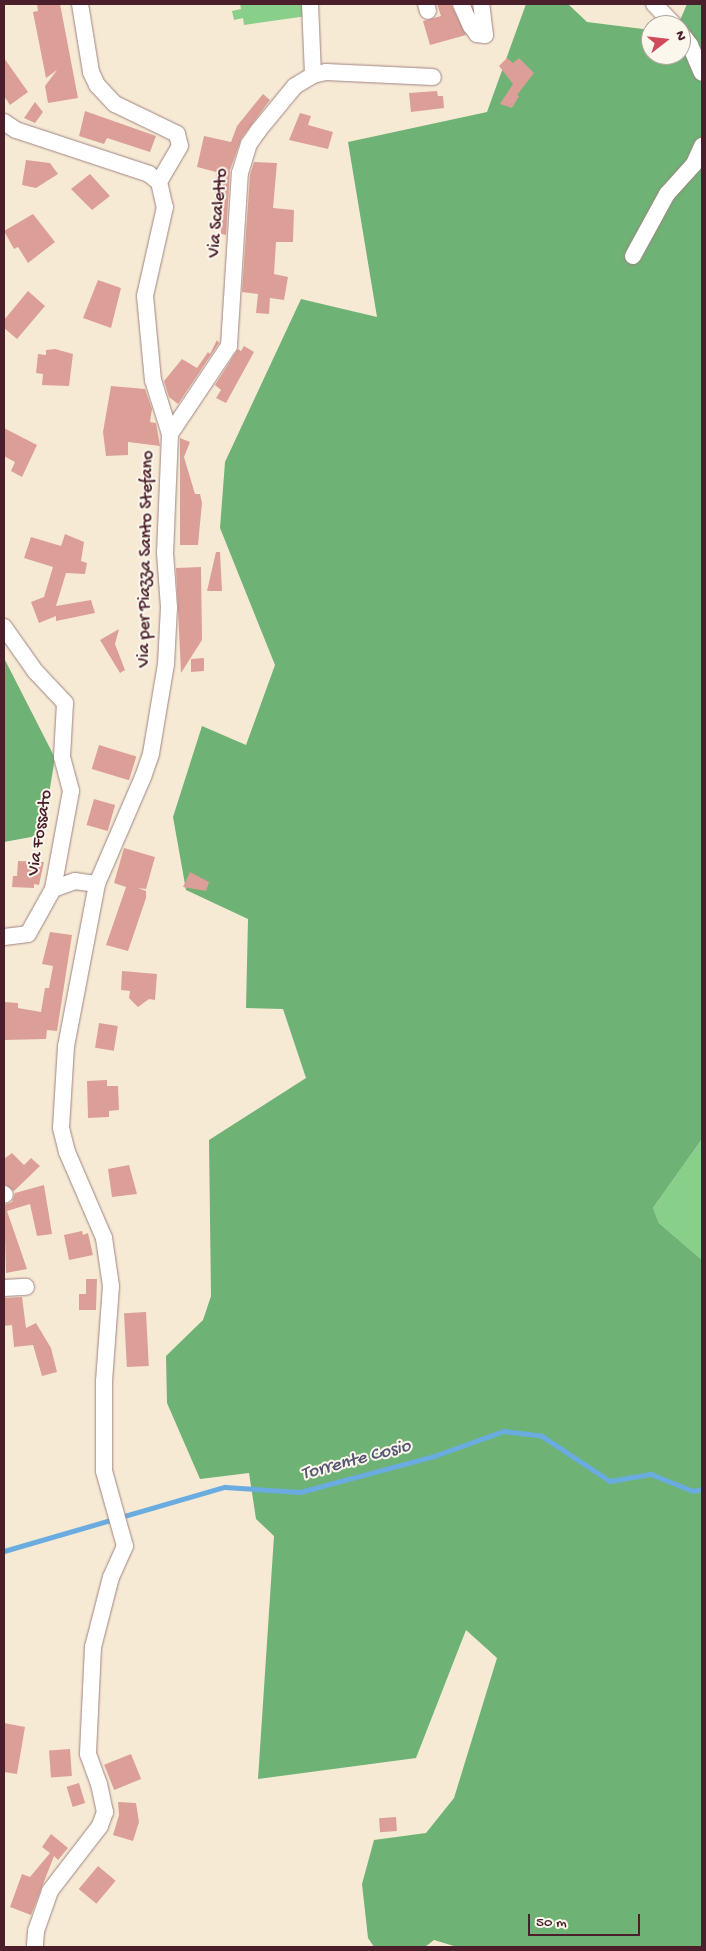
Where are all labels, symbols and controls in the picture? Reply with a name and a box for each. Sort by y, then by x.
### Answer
north arrow [641,15,691,65]
text: N [671,29,689,43]
street label: Via Scaletto [204,167,234,259]
street label: Via per Piazza Santo Stefano [134,450,160,668]
street label: Via Fossato [24,789,58,877]
water label: Torrente Cosio [299,1435,413,1487]
scale bar [531,1904,644,1936]
text: 50 m [536,1914,567,1932]

